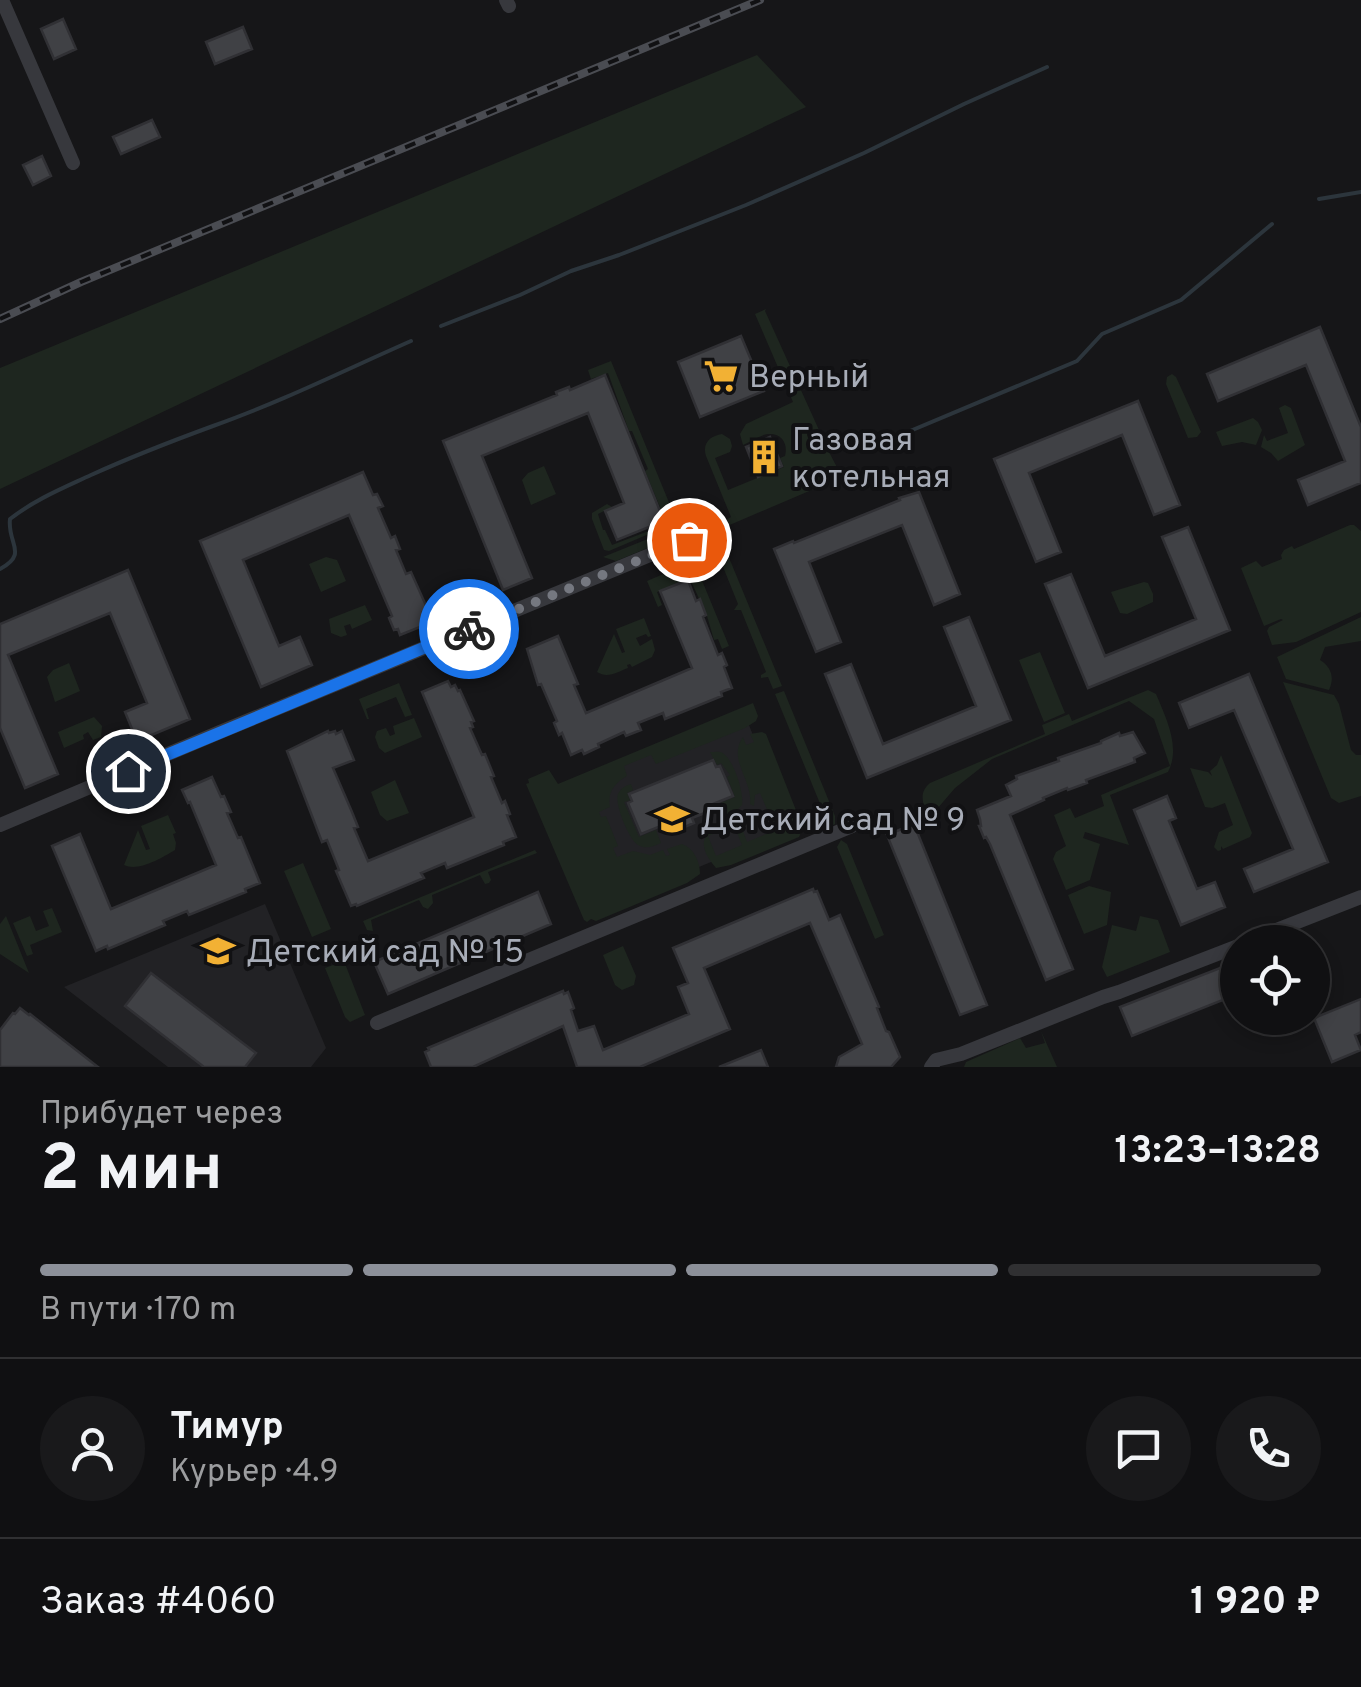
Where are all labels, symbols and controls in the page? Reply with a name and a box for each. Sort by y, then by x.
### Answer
supermarket icon: Верный [702,357,740,395]
place label: Верный [749,359,869,399]
place label: Газовая котельная [792,422,950,499]
building icon: Газовая котельная [745,438,783,476]
pin [647,498,732,583]
icon: bag [662,513,717,568]
courier [419,579,519,679]
icon: bike [442,602,497,657]
pin [86,729,171,814]
icon: home [101,744,156,799]
school or university icon: Детский сад № 9 [653,800,691,838]
place label: Детский сад № 9 [700,802,965,842]
map controls [1220,925,1330,1035]
button: locate [1220,925,1330,1035]
school or university icon: Детский сад № 15 [199,932,237,970]
place label: Детский сад № 15 [246,934,524,974]
text: Прибудет через [40,1095,283,1135]
text: 13:23–13:28 [1115,1128,1321,1177]
text: 2 мин [40,1131,223,1213]
text: В пути · 170 m [40,1291,236,1331]
button: person [40,1396,145,1501]
button: chat [1086,1396,1191,1501]
button: phone [1216,1396,1321,1501]
text: Тимур [170,1404,284,1453]
text: Курьер · 4.9 [170,1453,339,1493]
text: Заказ #4060 [40,1579,276,1628]
text: 1 920 ₽ [1190,1579,1321,1628]

